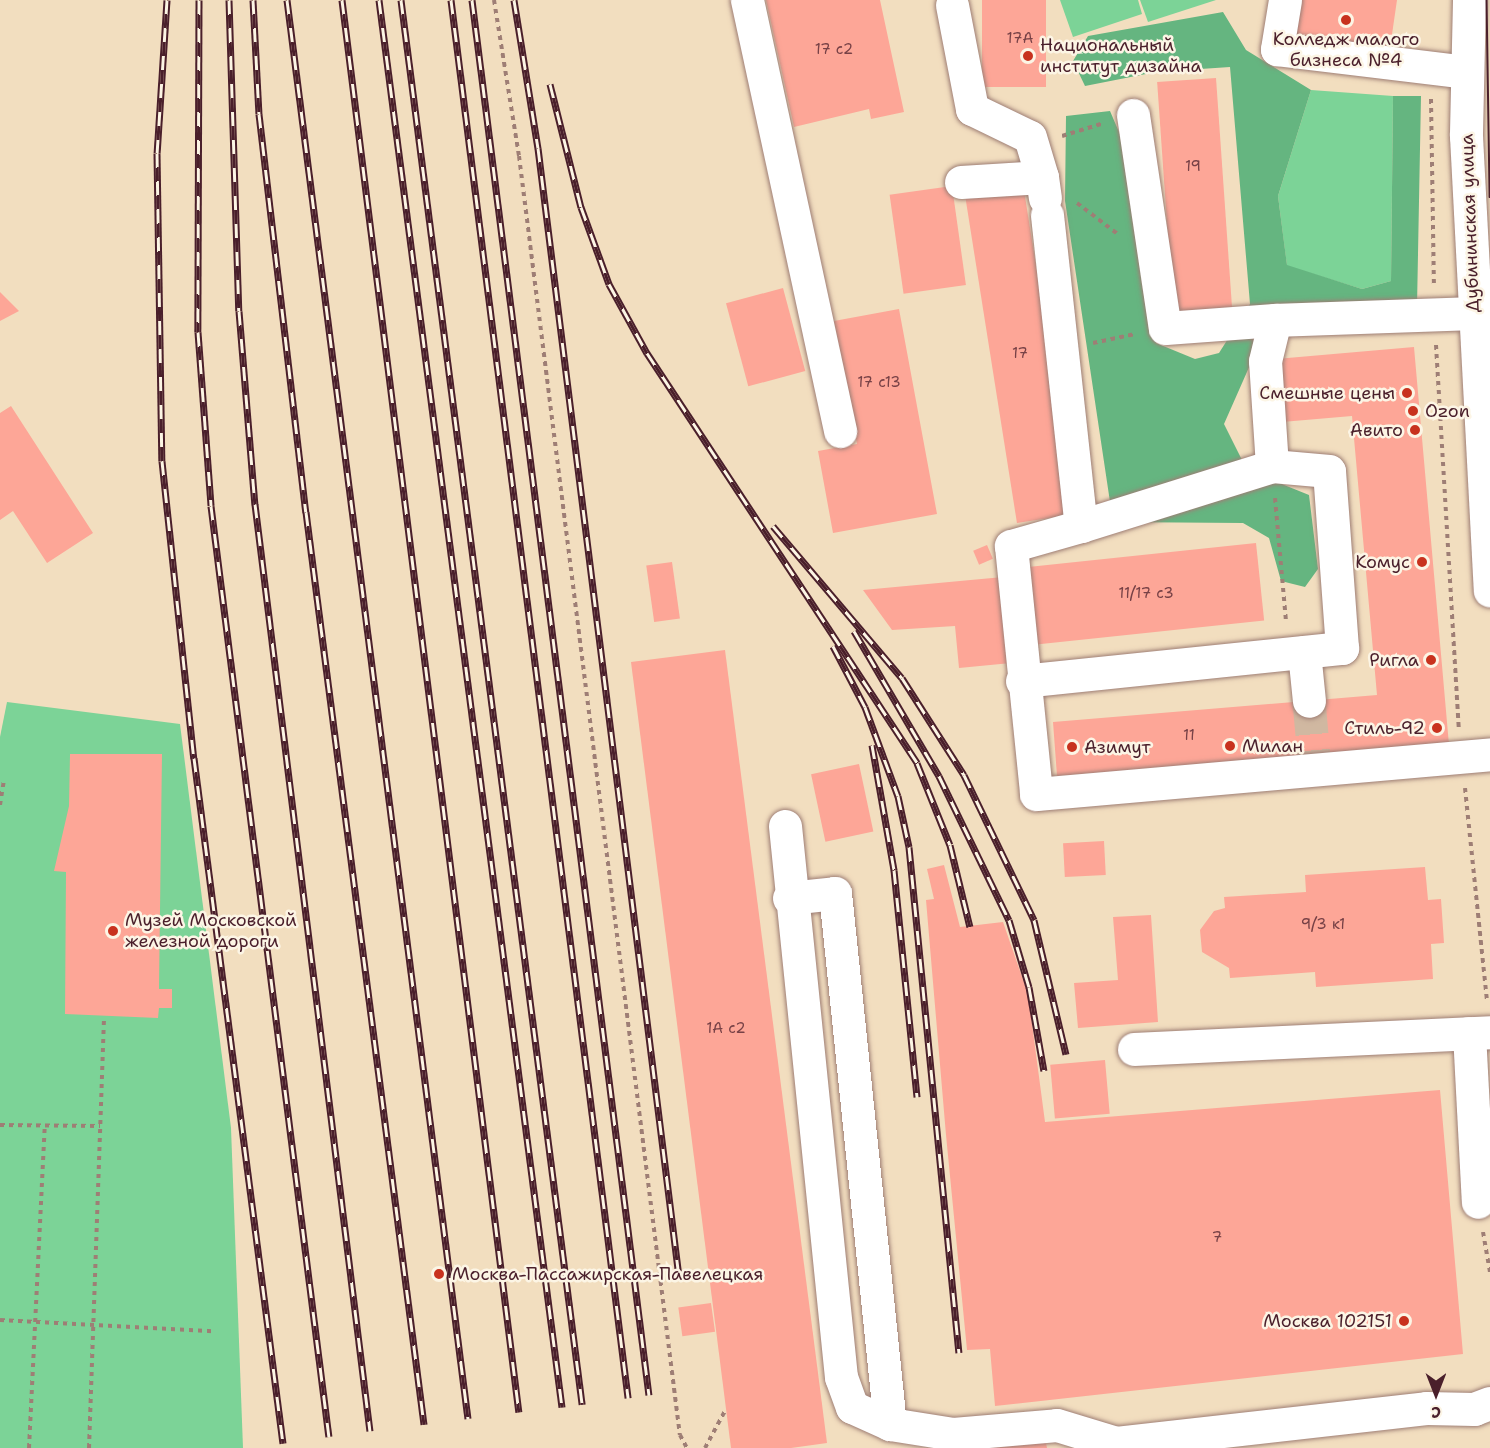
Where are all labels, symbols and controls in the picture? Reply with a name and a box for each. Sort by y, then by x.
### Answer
marker: Колледж малого бизнеса №4 [1339,13,1353,27]
place label: Колледж малого бизнеса №4 [1273,29,1419,72]
house number: 17А [1007,30,1033,48]
place label: Национальный институт дизайна [1040,35,1202,78]
house number: 17 с2 [815,41,853,59]
marker: Национальный институт дизайна [1021,49,1035,63]
street label: Дубининская улица [1456,133,1484,313]
house number: 19 [1185,158,1201,176]
house number: 17 [1012,345,1028,363]
house number: 17 с13 [857,374,901,392]
place label: Смешные цены [1259,382,1395,404]
marker: Смешные цены [1400,386,1414,400]
place label: Ozon [1425,400,1470,422]
marker: Ozon [1406,404,1420,418]
place label: Авито [1350,419,1403,441]
marker: Авито [1408,423,1422,437]
place label: Комус [1355,551,1410,573]
marker: Комус [1415,555,1429,569]
house number: 11/17 с3 [1118,585,1174,603]
place label: Ригла [1369,649,1419,671]
marker: Ригла [1424,653,1438,667]
place label: Стиль-92 [1344,717,1425,739]
marker: Стиль-92 [1430,721,1444,735]
house number: 11 [1183,727,1195,745]
place label: Милан [1242,735,1303,757]
place label: Азимут [1084,736,1151,758]
marker: Милан [1223,739,1237,753]
marker: Азимут [1065,740,1079,754]
place label: Музей Московской железной дороги [125,910,297,952]
house number: 9/3 к1 [1301,916,1345,934]
marker: Музей Московской железной дороги [106,924,120,938]
house number: 1A c2 [706,1020,746,1038]
house number: 7 [1212,1229,1222,1247]
place label: Москва-Пассажирская-Павелецкая [452,1263,763,1285]
marker: Москва-Пассажирская-Павелецкая [430,1265,448,1283]
place label: Москва 102151 [1263,1310,1392,1332]
marker: Москва 102151 [1397,1314,1411,1328]
north arrow [1406,1364,1466,1424]
text: С [1431,1402,1441,1423]

